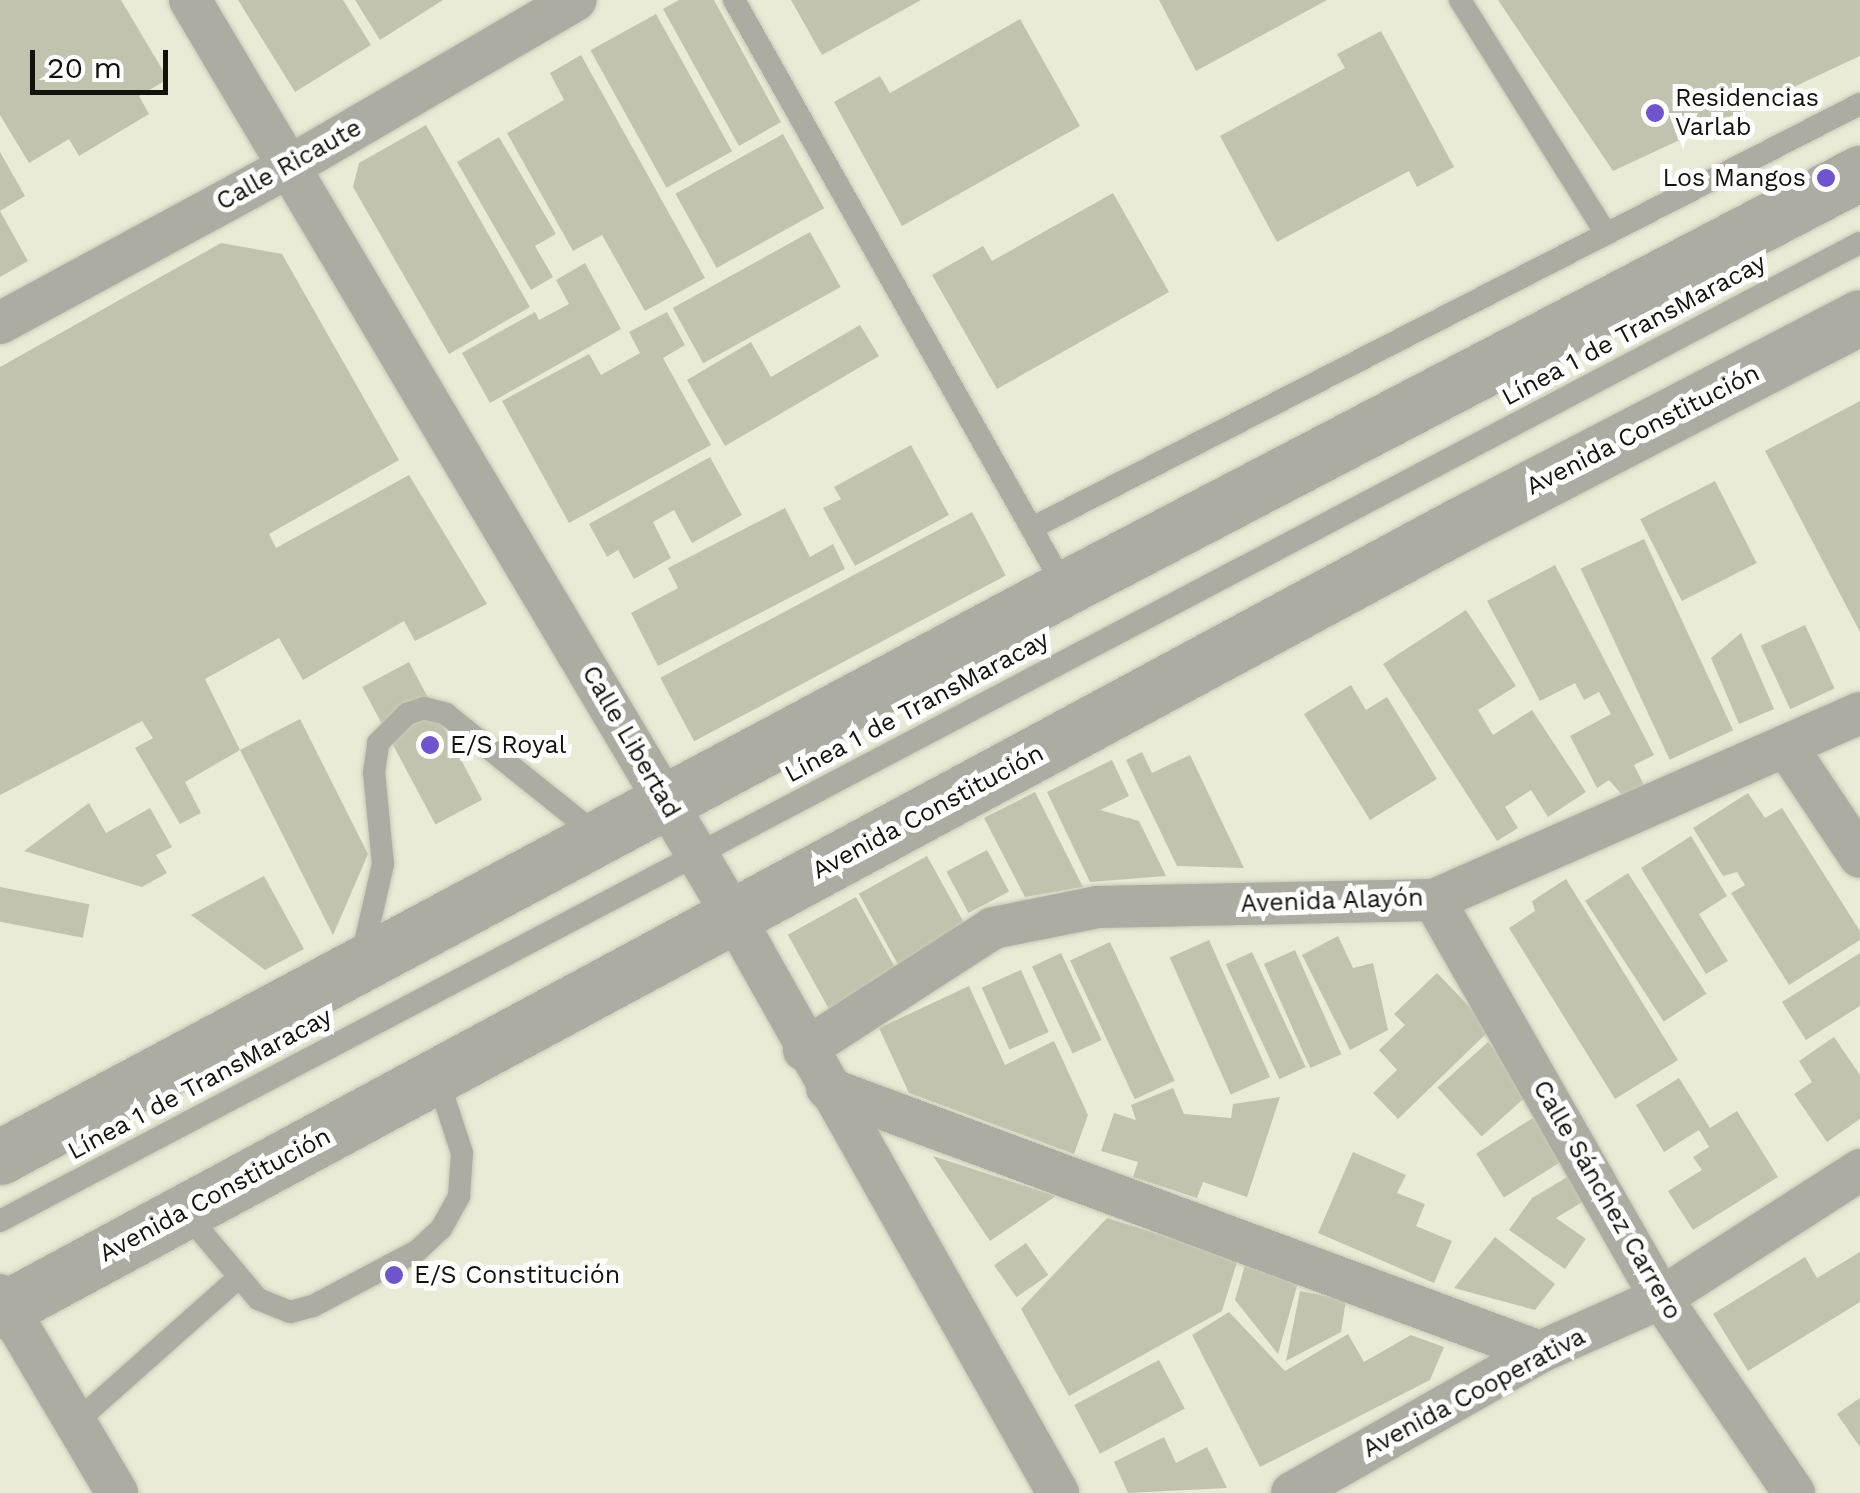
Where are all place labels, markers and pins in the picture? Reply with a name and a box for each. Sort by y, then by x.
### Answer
place label: Residencias Varlab [1675,84,1819,143]
marker: Residencias Varlab [1644,102,1666,124]
place label: Los Mangos [1662,163,1806,193]
marker: Los Mangos [1815,167,1837,189]
place label: E/S Royal [450,730,566,760]
marker: E/S Royal [419,734,441,756]
place label: E/S Constitución [414,1260,620,1290]
marker: E/S Constitución [383,1264,405,1286]

